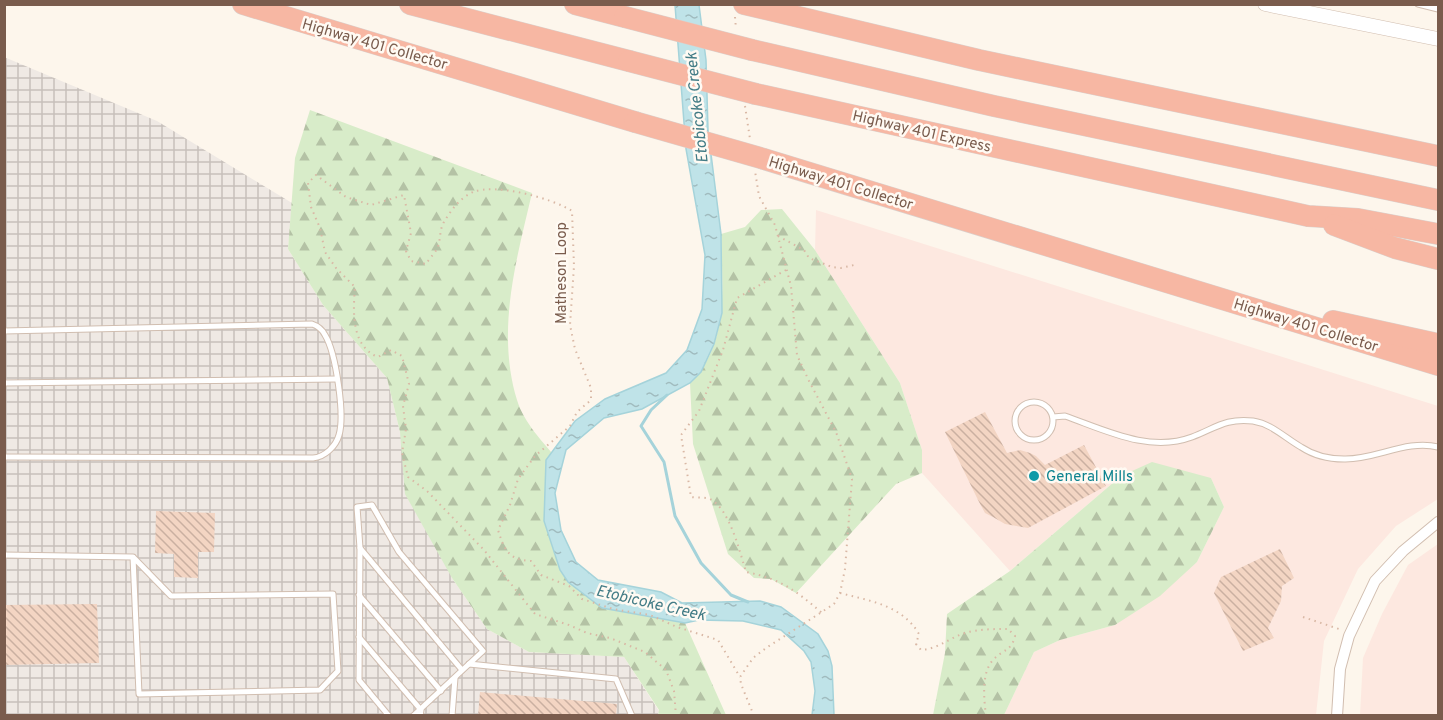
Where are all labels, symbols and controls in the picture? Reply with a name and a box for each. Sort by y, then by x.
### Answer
street label: Highway 401 Collector [300,16,450,75]
water label: Etobicoke Creek [682,50,714,164]
street label: Highway 401 Express [850,107,993,158]
street label: Highway 401 Collector [766,153,915,216]
street label: Matheson Loop [553,222,572,324]
street label: Highway 401 Collector [1231,295,1380,358]
place label: General Mills [1046,468,1133,487]
marker: General Mills [1027,469,1041,483]
water label: Etobicoke Creek [594,582,708,626]

